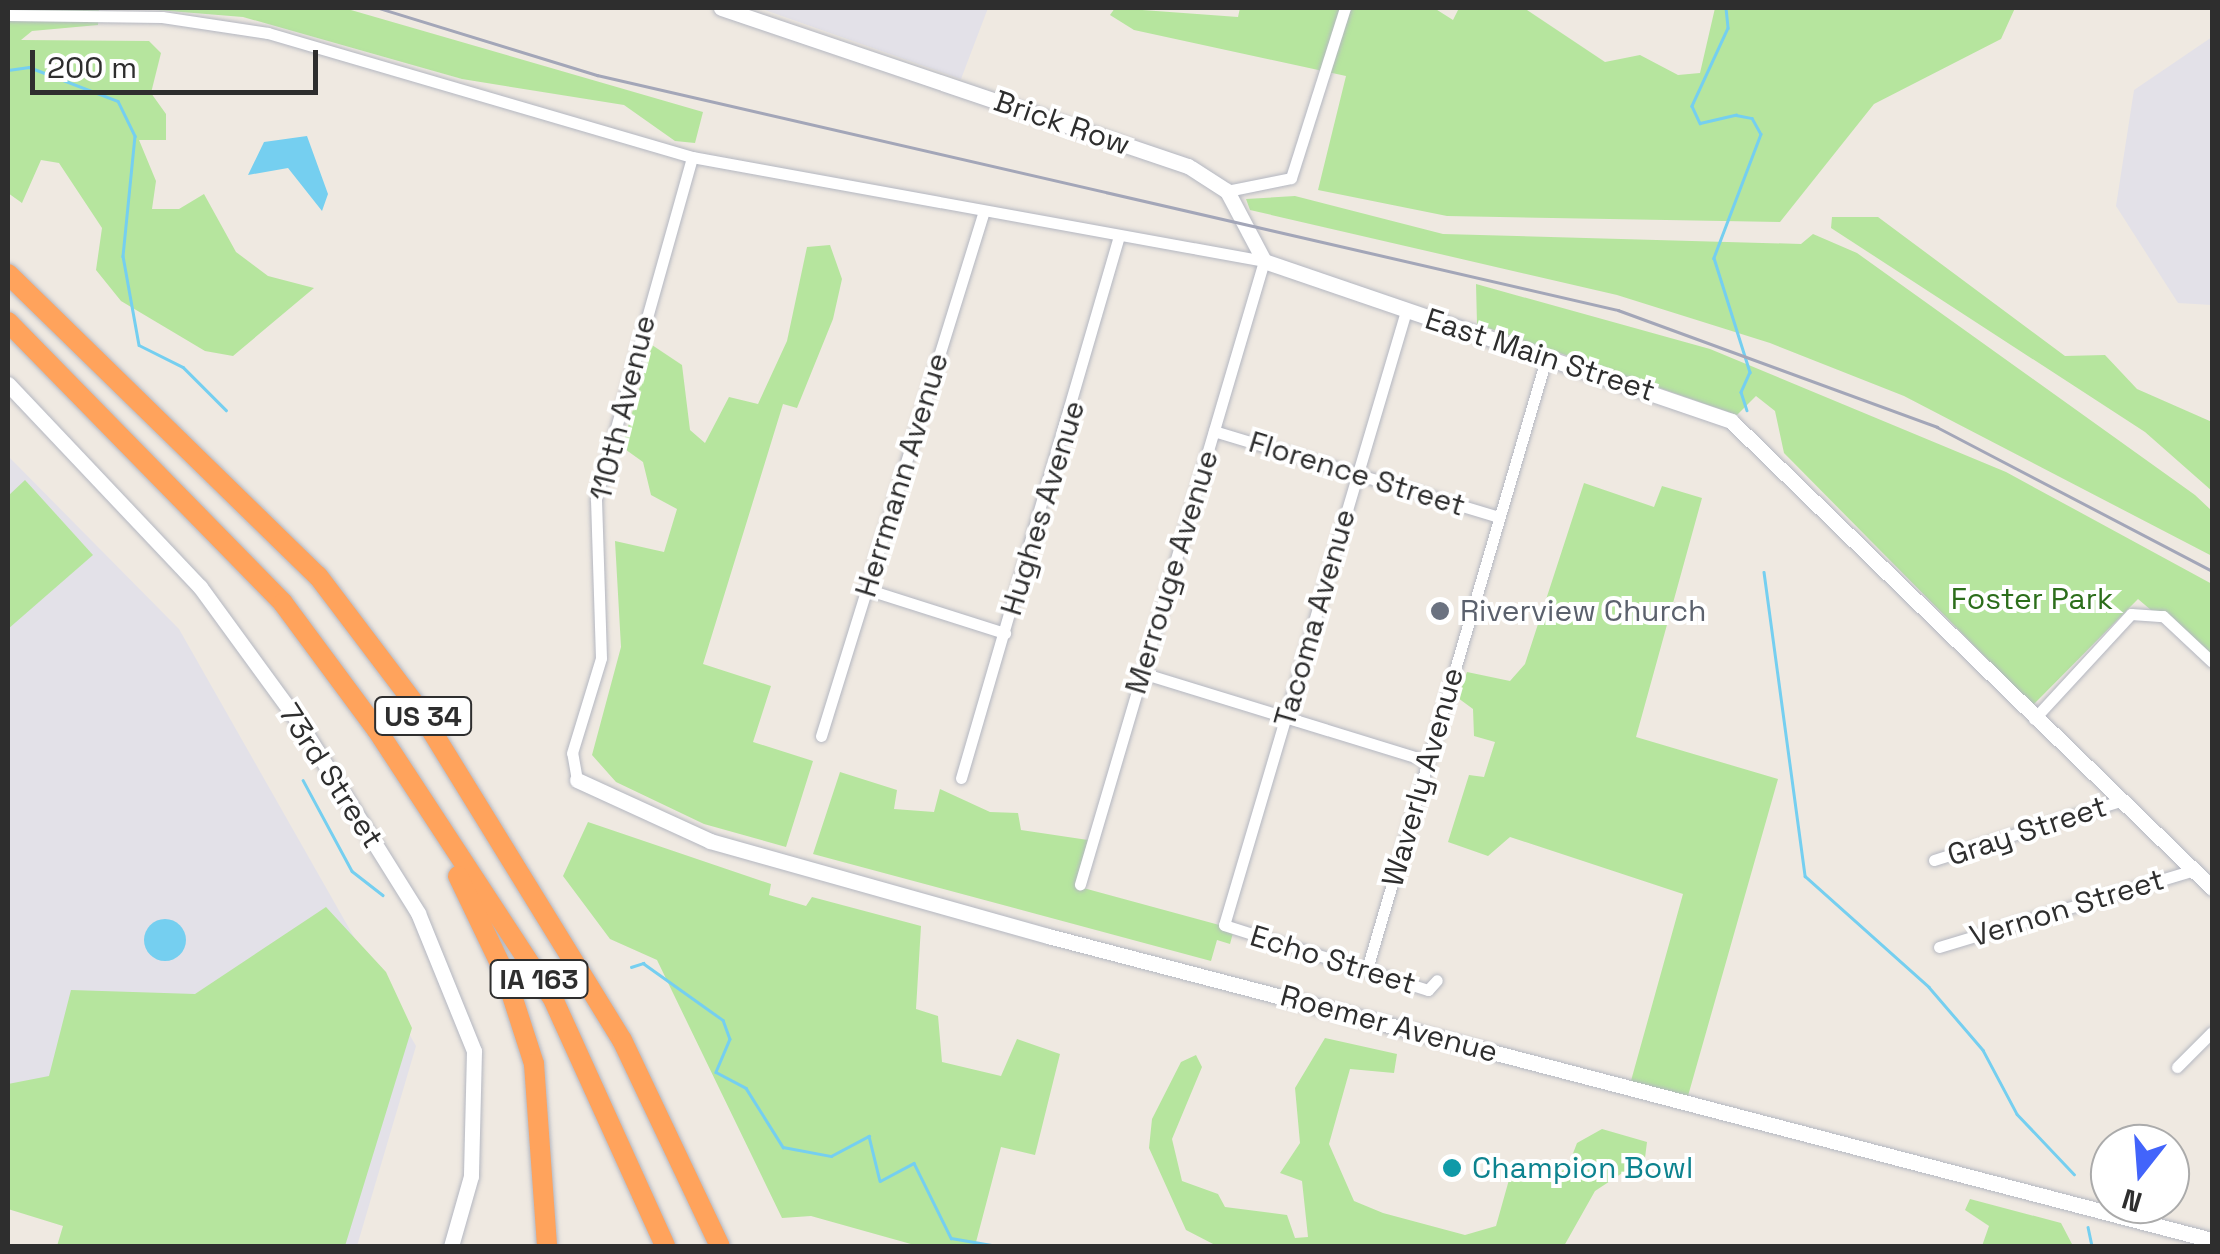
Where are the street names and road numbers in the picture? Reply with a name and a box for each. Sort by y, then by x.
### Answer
street label: Brick Row [989,83,1135,163]
street label: East Main Street [1421,301,1659,409]
street label: 110th Avenue [583,311,663,505]
street label: Herrmann Avenue [848,348,956,602]
street label: Hughes Avenue [993,396,1093,620]
street label: Florence Street [1245,424,1469,524]
street label: Merrouge Avenue [1118,446,1226,698]
street label: Tacoma Avenue [1267,505,1363,731]
street label: Waverly Avenue [1374,663,1472,891]
road number: US 34 [373,693,473,739]
street label: 73rd Street [271,697,391,855]
street label: Gray Street [1943,788,2111,874]
street label: Vernon Street [1966,861,2168,955]
street label: Echo Street [1246,918,1420,1002]
road number: IA 163 [489,956,589,1002]
street label: Roemer Avenue [1276,978,1502,1070]

